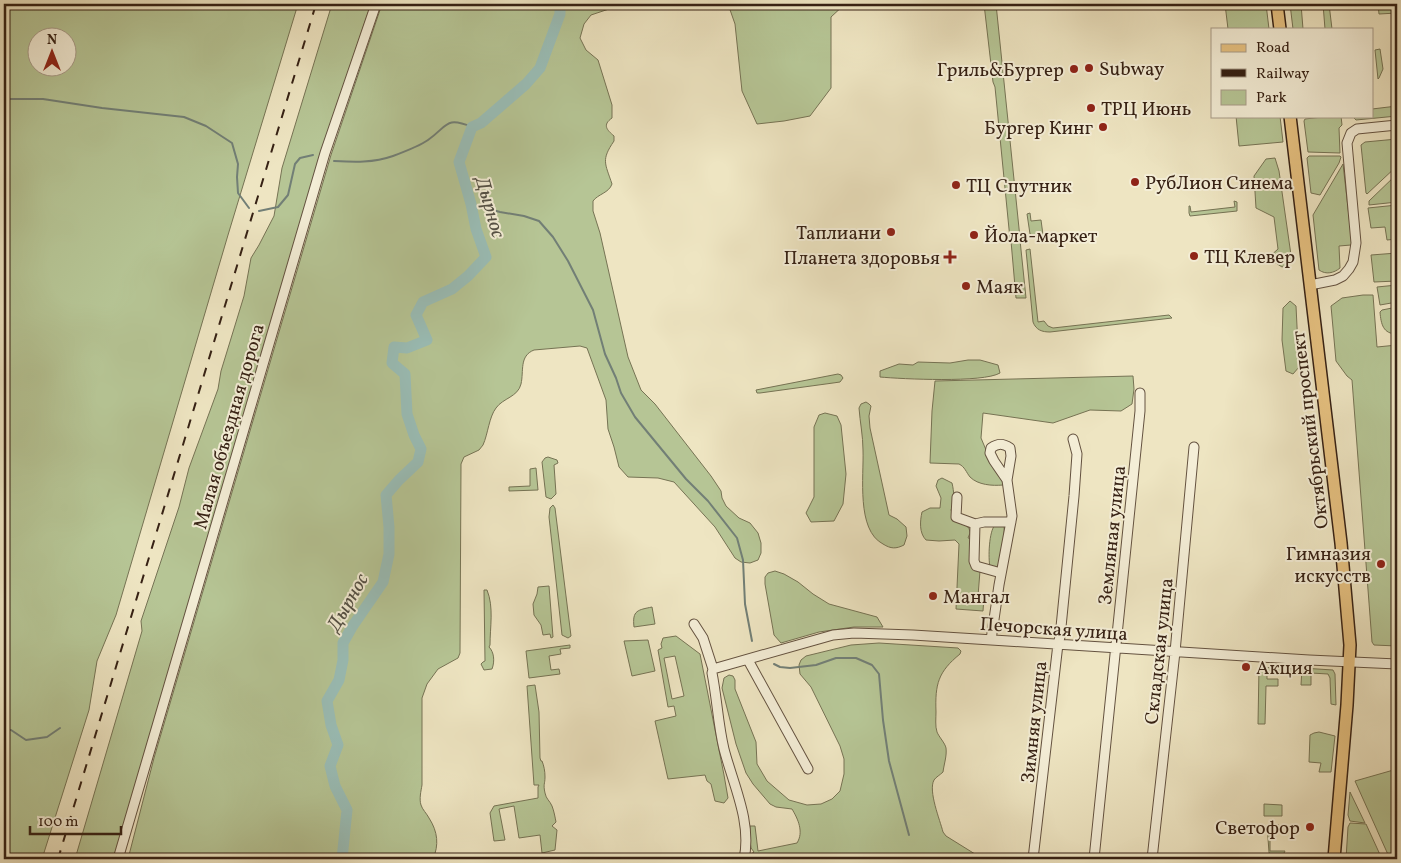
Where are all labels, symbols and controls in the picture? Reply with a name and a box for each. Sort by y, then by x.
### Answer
north arrow [28,28,78,78]
legend [1211,28,1374,118]
text: N [47,31,57,50]
text: Road [1256,38,1290,59]
place label: Subway [1099,57,1164,83]
place label: Гриль&Бургер [937,58,1064,84]
marker: Subway [1083,62,1095,74]
marker: Гриль&Бургер [1068,63,1080,75]
text: Railway [1256,64,1309,85]
text: Park [1256,88,1287,109]
place label: ТРЦ Июнь [1101,97,1191,123]
marker: ТРЦ Июнь [1085,102,1097,114]
place label: Бургер Кинг [984,116,1094,142]
marker: Бургер Кинг [1097,121,1109,133]
place label: РубЛион Синема [1145,171,1293,197]
water label: Дырнос [466,172,511,242]
place label: ТЦ Спутник [966,174,1072,200]
marker: РубЛион Синема [1129,176,1141,188]
marker: ТЦ Спутник [950,179,962,191]
place label: Таплиани [796,221,881,247]
place label: Йола-маркет [984,224,1098,250]
marker: Таплиани [885,226,897,238]
marker: Йола-маркет [968,229,980,241]
place label: ТЦ Клевер [1204,245,1295,271]
place label: Планета здоровья [784,246,940,272]
marker: ТЦ Клевер [1188,250,1200,262]
marker: Планета здоровья [944,251,956,263]
place label: Маяк [976,275,1023,301]
marker: Маяк [960,280,972,292]
street label: Малая объездная дорога [188,321,272,532]
street label: Октябрьский проспект [1286,329,1336,530]
street label: Земляная улица [1093,464,1133,606]
place label: Гимназия искусств [1286,542,1371,590]
marker: Гимназия искусств [1375,558,1387,570]
water label: Дырнос [320,568,377,639]
street label: Складская улица [1139,577,1181,726]
place label: Мангал [943,585,1010,611]
marker: Мангал [927,590,939,602]
street label: Печорская улица [979,612,1129,648]
place label: Акция [1256,656,1313,682]
street label: Зимняя улица [1016,660,1054,785]
marker: Акция [1240,661,1252,673]
scale bar [30,803,121,835]
text: 100 m [38,812,78,833]
place label: Светофор [1215,816,1300,842]
marker: Светофор [1304,821,1316,833]

